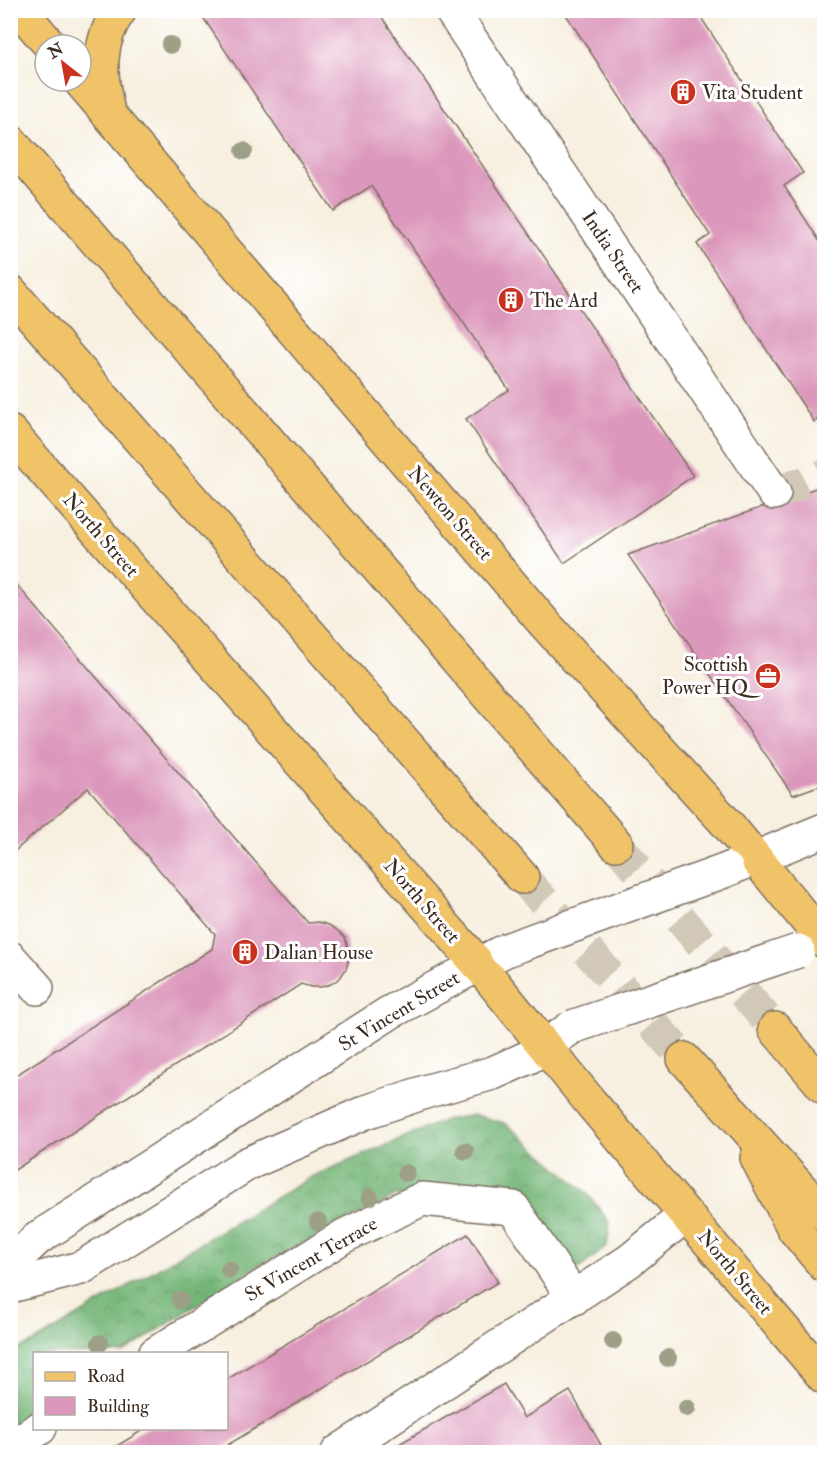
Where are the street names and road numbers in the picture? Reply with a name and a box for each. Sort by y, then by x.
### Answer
street label: India Street [576,206,650,298]
street label: Newton Street [402,461,498,566]
street label: North Street [57,488,145,583]
street label: North Street [378,854,466,949]
street label: St Vincent Street [334,965,465,1057]
street label: St Vincent Terrace [240,1211,382,1307]
street label: North Street [692,1224,778,1320]

